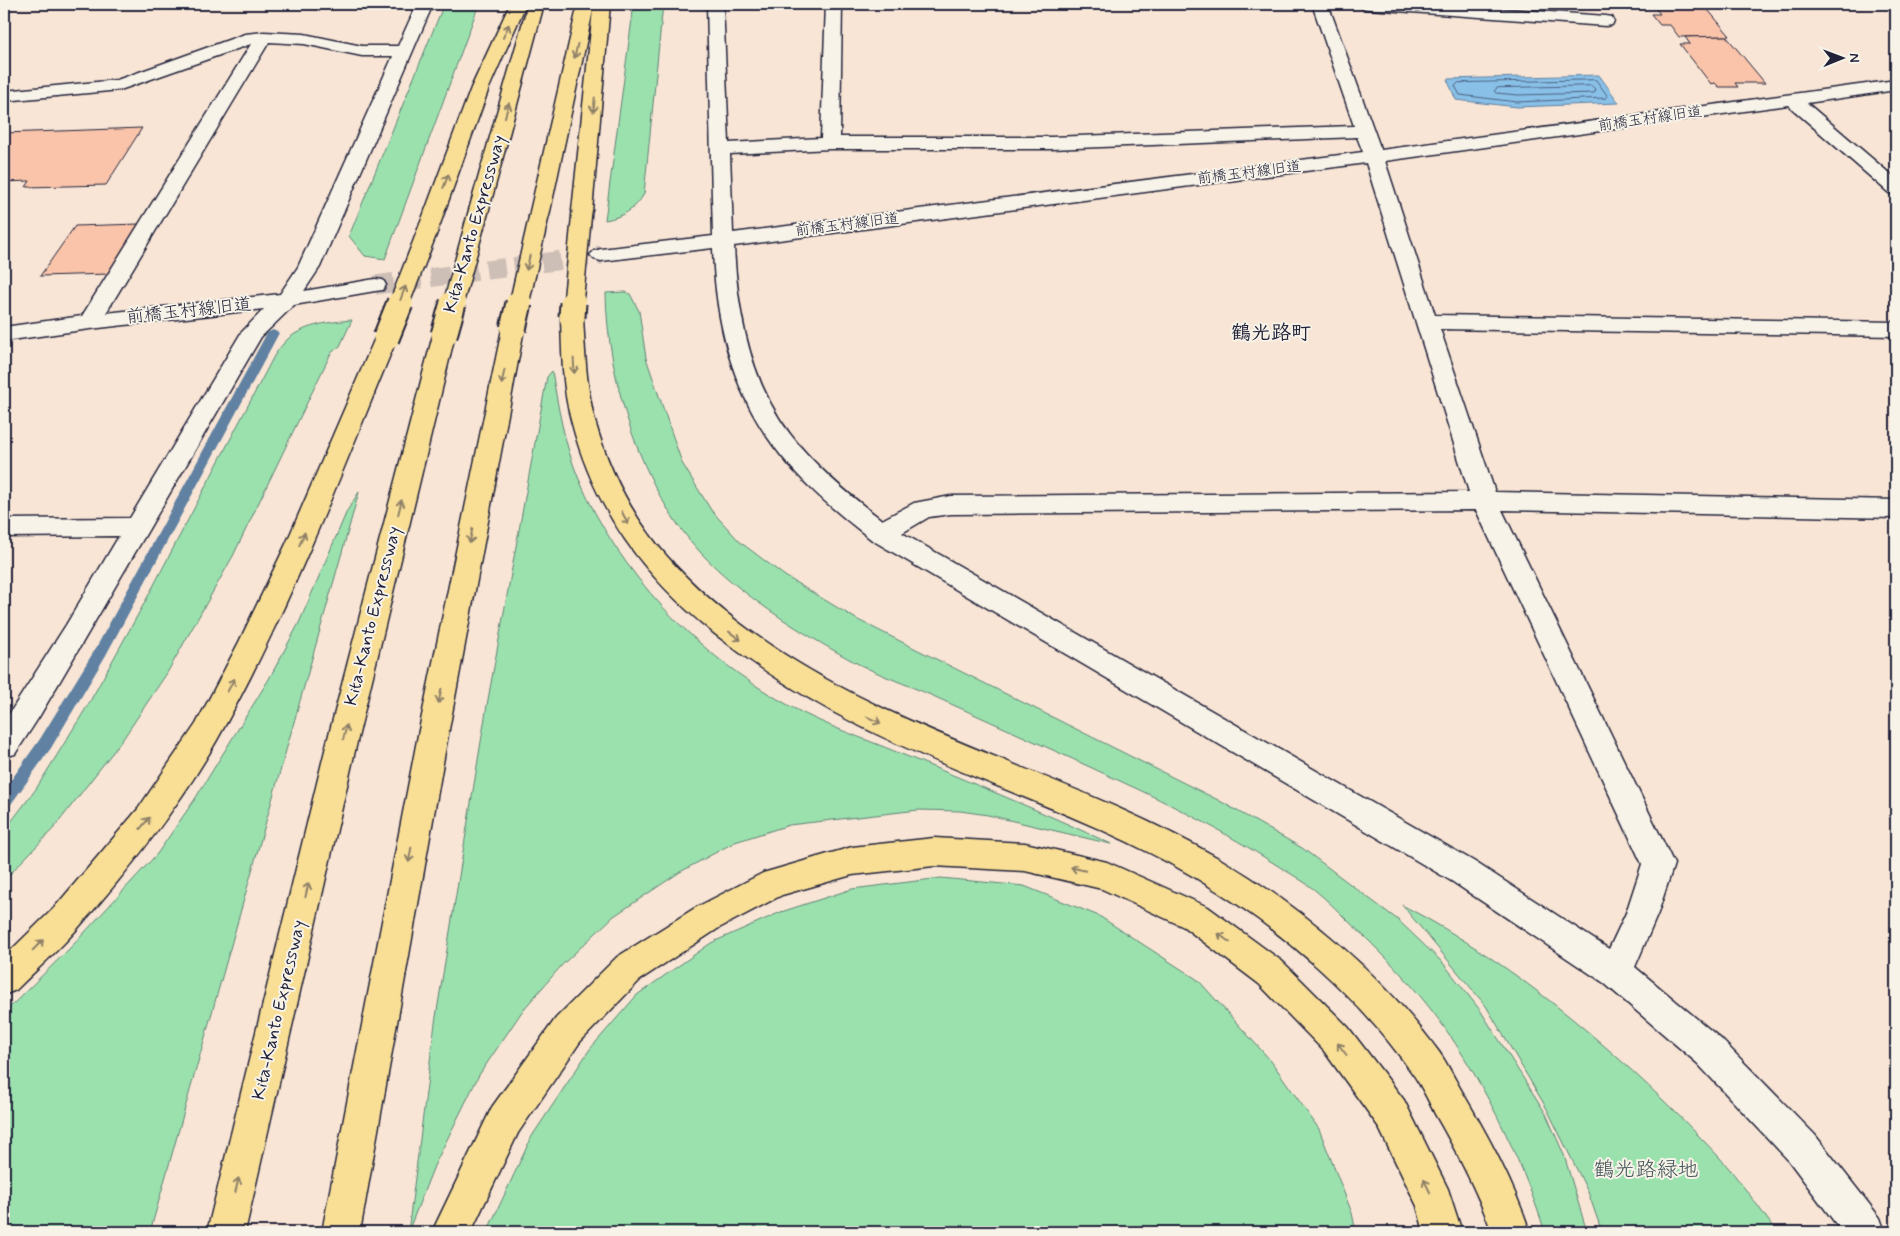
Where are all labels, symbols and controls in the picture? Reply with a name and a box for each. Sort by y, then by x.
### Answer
one-way arrow [502,23,512,38]
north arrow [1818,32,1868,82]
one-way arrow [571,43,580,59]
text: N [1845,53,1863,63]
one-way arrow [589,96,599,112]
one-way arrow [503,102,512,118]
street label: 前橋玉村線旧道 [1597,102,1703,136]
street label: Kita-Kanto Expressway [438,132,512,316]
street label: 前橋玉村線旧道 [1196,157,1302,189]
one-way arrow [442,174,451,190]
street label: 前橋玉村線旧道 [794,209,900,241]
one-way arrow [523,255,532,271]
one-way arrow [399,286,409,301]
street label: 前橋玉村線旧道 [125,292,253,330]
district label: 鶴光路町 [1231,320,1311,347]
one-way arrow [570,357,579,373]
one-way arrow [498,368,507,384]
one-way arrow [396,499,405,515]
one-way arrow [620,511,630,526]
street label: Kita-Kanto Expressway [339,524,407,708]
one-way arrow [466,528,476,544]
one-way arrow [297,532,307,547]
one-way arrow [728,631,742,641]
one-way arrow [227,678,236,693]
one-way arrow [435,687,445,703]
one-way arrow [866,716,881,726]
one-way arrow [341,725,350,741]
one-way arrow [140,817,151,830]
one-way arrow [405,847,415,863]
one-way arrow [1071,864,1087,873]
one-way arrow [303,883,312,899]
street label: Kita-Kanto Expressway [247,918,311,1102]
one-way arrow [1217,933,1231,943]
one-way arrow [32,939,45,951]
one-way arrow [1337,1043,1348,1056]
park label: 鶴光路緑地 [1594,1156,1699,1184]
one-way arrow [233,1177,242,1193]
one-way arrow [1422,1179,1432,1194]

